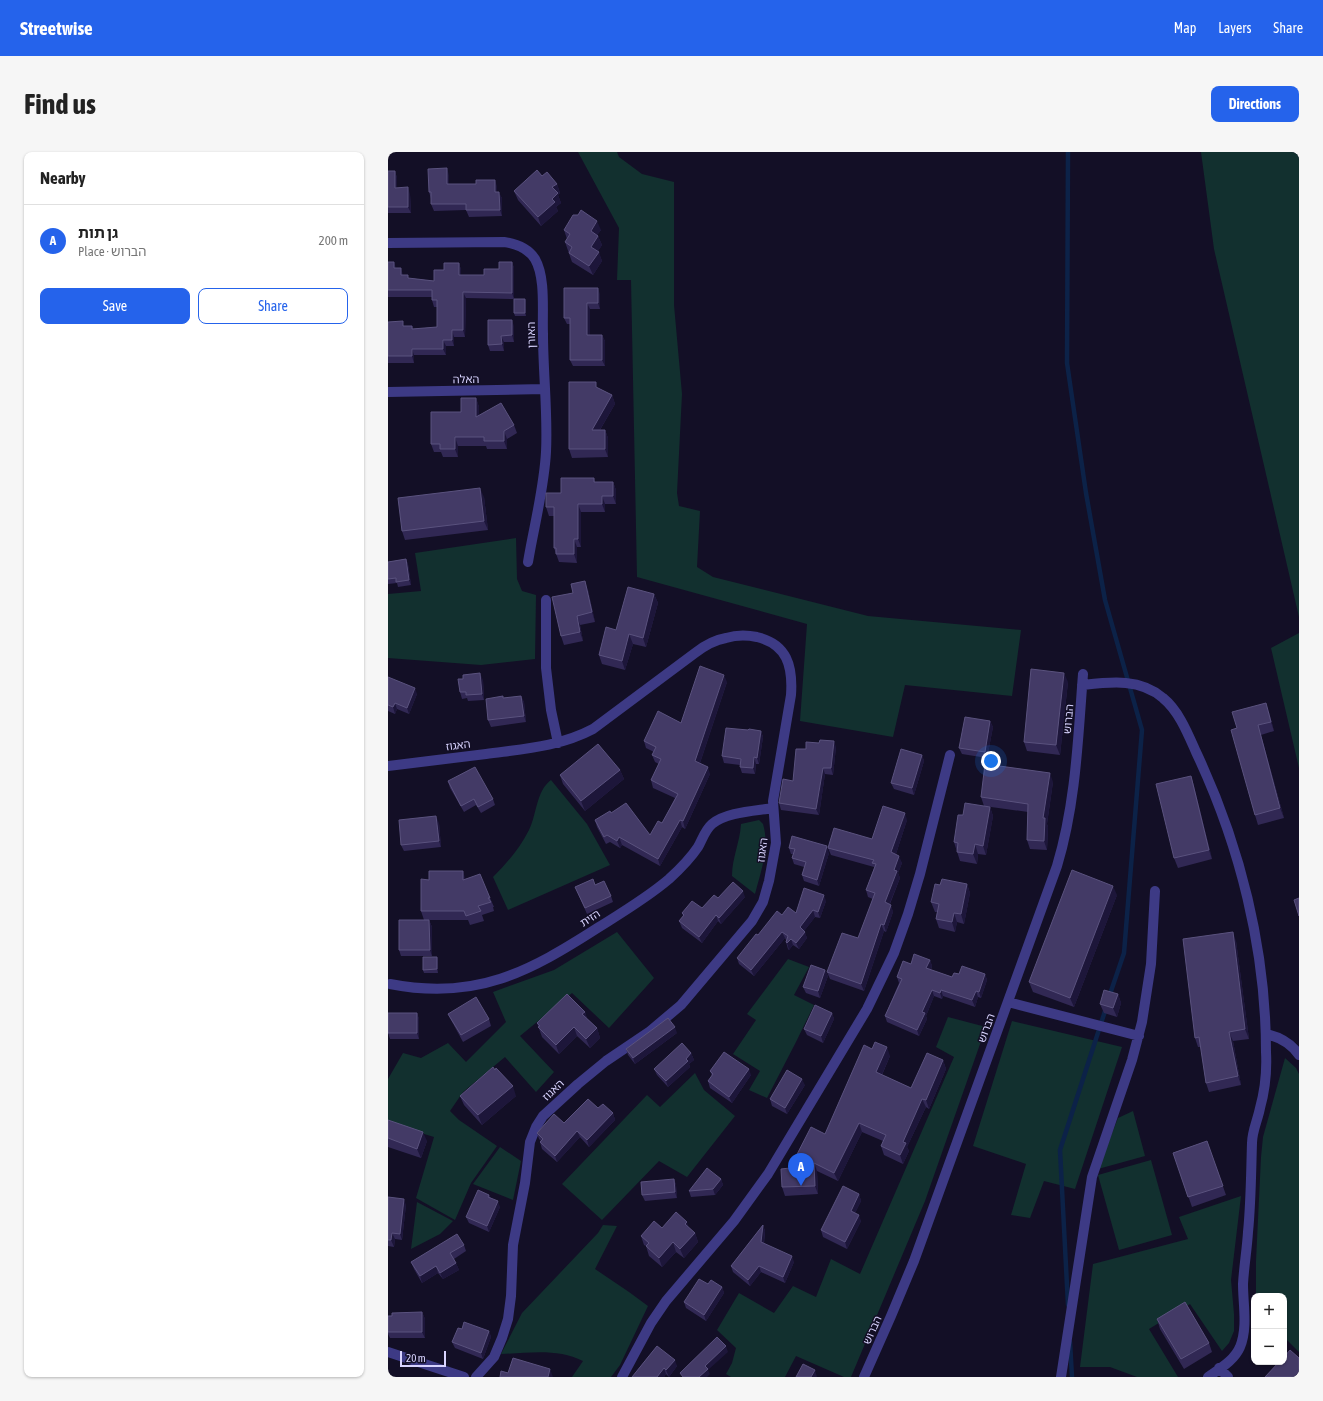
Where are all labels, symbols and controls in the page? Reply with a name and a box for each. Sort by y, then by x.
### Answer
text: Streetwise [20,17,93,39]
text: Map [1174,20,1196,36]
text: Layers [1218,20,1251,36]
text: Share [1273,20,1303,36]
button: Directions [1211,86,1299,122]
text: Find us [24,88,96,120]
text: Nearby [40,168,86,188]
text: גן תות [78,224,118,241]
text: A [50,233,56,248]
text: 200 m [319,233,348,248]
text: Place · הברוש [78,244,146,259]
button: Save [40,288,190,324]
button: Share [198,288,348,324]
street label: האורן [525,322,537,348]
street label: האלה [453,373,479,385]
street label: הברוש [1061,703,1075,734]
street label: האגוז [445,738,471,752]
your location [981,751,1001,771]
street label: האגוז [755,837,769,863]
street label: הזית [578,907,602,929]
street label: הברוש [975,1012,997,1044]
street label: האגוז [540,1077,566,1103]
pin: A [788,1153,814,1186]
map controls [1251,1293,1287,1365]
button: + [1251,1293,1287,1329]
street label: הברוש [860,1314,884,1346]
button: − [1251,1329,1287,1365]
scale bar [400,1349,446,1368]
text: 20 m [406,1352,426,1364]

